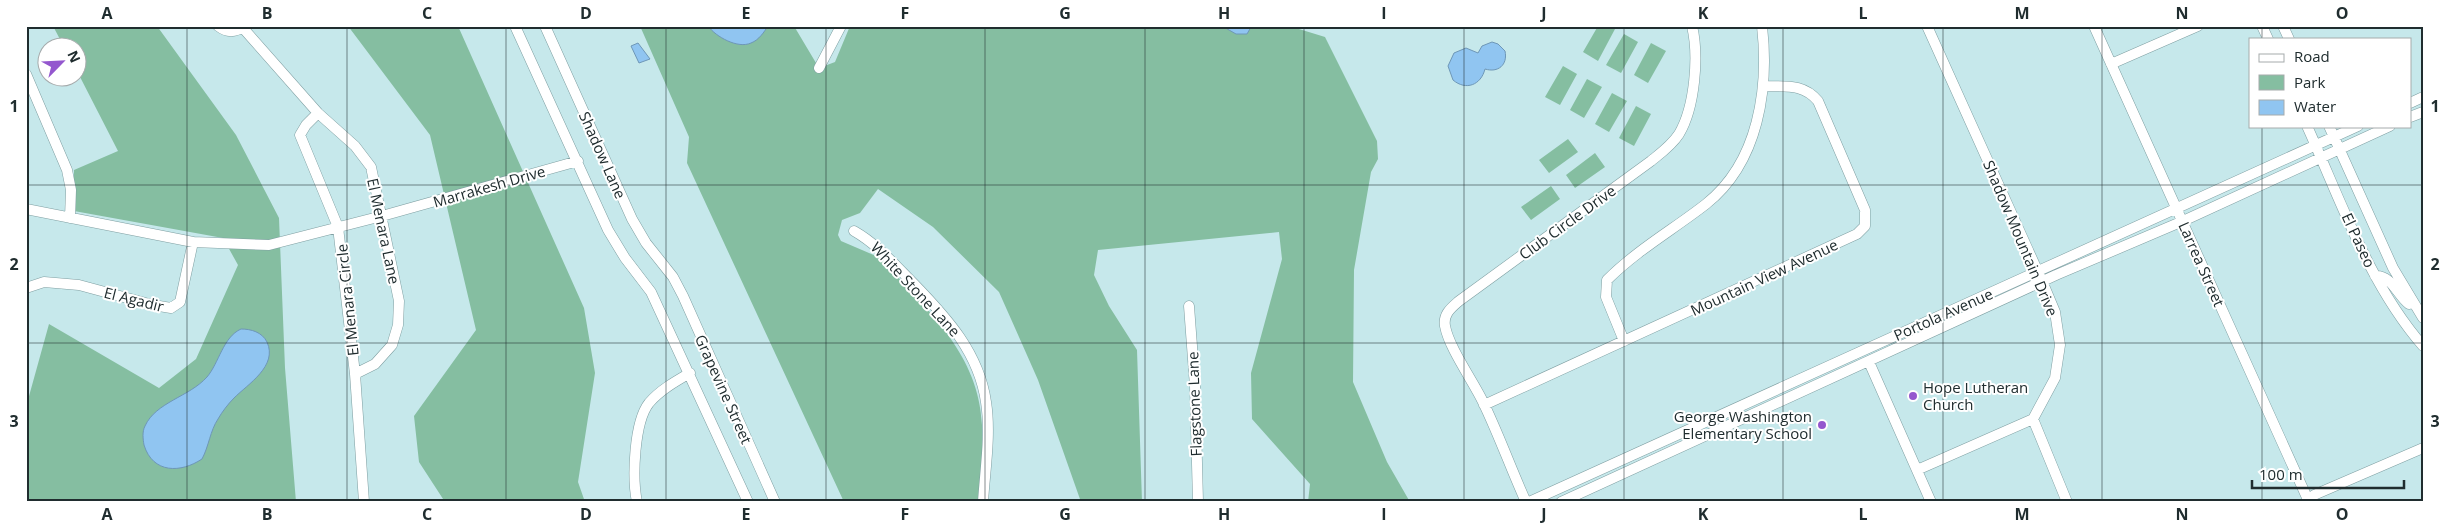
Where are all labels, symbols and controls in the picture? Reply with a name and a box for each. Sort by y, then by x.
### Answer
text: A [101,2,113,24]
text: B [262,2,272,24]
text: C [422,2,432,24]
text: D [580,2,592,24]
text: E [742,2,751,24]
text: F [901,2,909,24]
text: G [1059,2,1071,24]
text: H [1218,2,1230,24]
text: I [1381,2,1387,24]
text: J [1539,2,1547,24]
text: K [1698,2,1709,24]
text: L [1858,2,1868,24]
text: M [2014,2,2030,24]
text: N [2175,2,2189,24]
text: O [2336,2,2348,24]
north arrow [38,38,88,88]
legend [2249,38,2412,128]
text: Road [2294,46,2330,66]
text: N [63,47,85,66]
text: Park [2294,72,2325,92]
text: 1 [9,95,19,117]
text: 1 [2430,95,2440,117]
text: Water [2294,96,2336,116]
street label: Shadow Lane [575,108,631,202]
street label: Shadow Mountain Drive [1979,157,2063,319]
street label: Marrakesh Drive [431,160,547,212]
street label: El Menara Lane [363,176,405,286]
street label: Club Circle Drive [1515,180,1619,264]
street label: El Paseo [2338,209,2380,271]
street label: Larrea Street [2174,218,2230,310]
street label: Mountain View Avenue [1687,234,1841,320]
street label: White Stone Lane [867,237,965,341]
street label: El Menara Circle [331,243,363,357]
text: 2 [9,253,19,275]
text: 2 [2430,253,2440,275]
street label: El Agadir [102,282,166,316]
street label: Portola Avenue [1890,283,1996,345]
street label: Grapevine Street [691,331,757,447]
street label: Flagstone Lane [1182,351,1206,457]
place label: Hope Lutheran Church [1923,377,2028,414]
marker: Hope Lutheran Church [1907,390,1919,402]
place label: George Washington Elementary School [1674,406,1812,443]
text: 3 [9,410,19,432]
text: 3 [2430,410,2440,432]
marker: George Washington Elementary School [1816,419,1828,431]
scale bar [2252,458,2404,490]
text: 100 m [2259,464,2303,484]
text: A [101,503,113,525]
text: B [262,503,272,525]
text: C [422,503,432,525]
text: D [580,503,592,525]
text: E [742,503,751,525]
text: F [901,503,909,525]
text: G [1059,503,1071,525]
text: H [1218,503,1230,525]
text: I [1381,503,1387,525]
text: J [1539,503,1547,525]
text: K [1698,503,1709,525]
text: L [1858,503,1868,525]
text: M [2014,503,2030,525]
text: N [2175,503,2189,525]
text: O [2336,503,2348,525]

